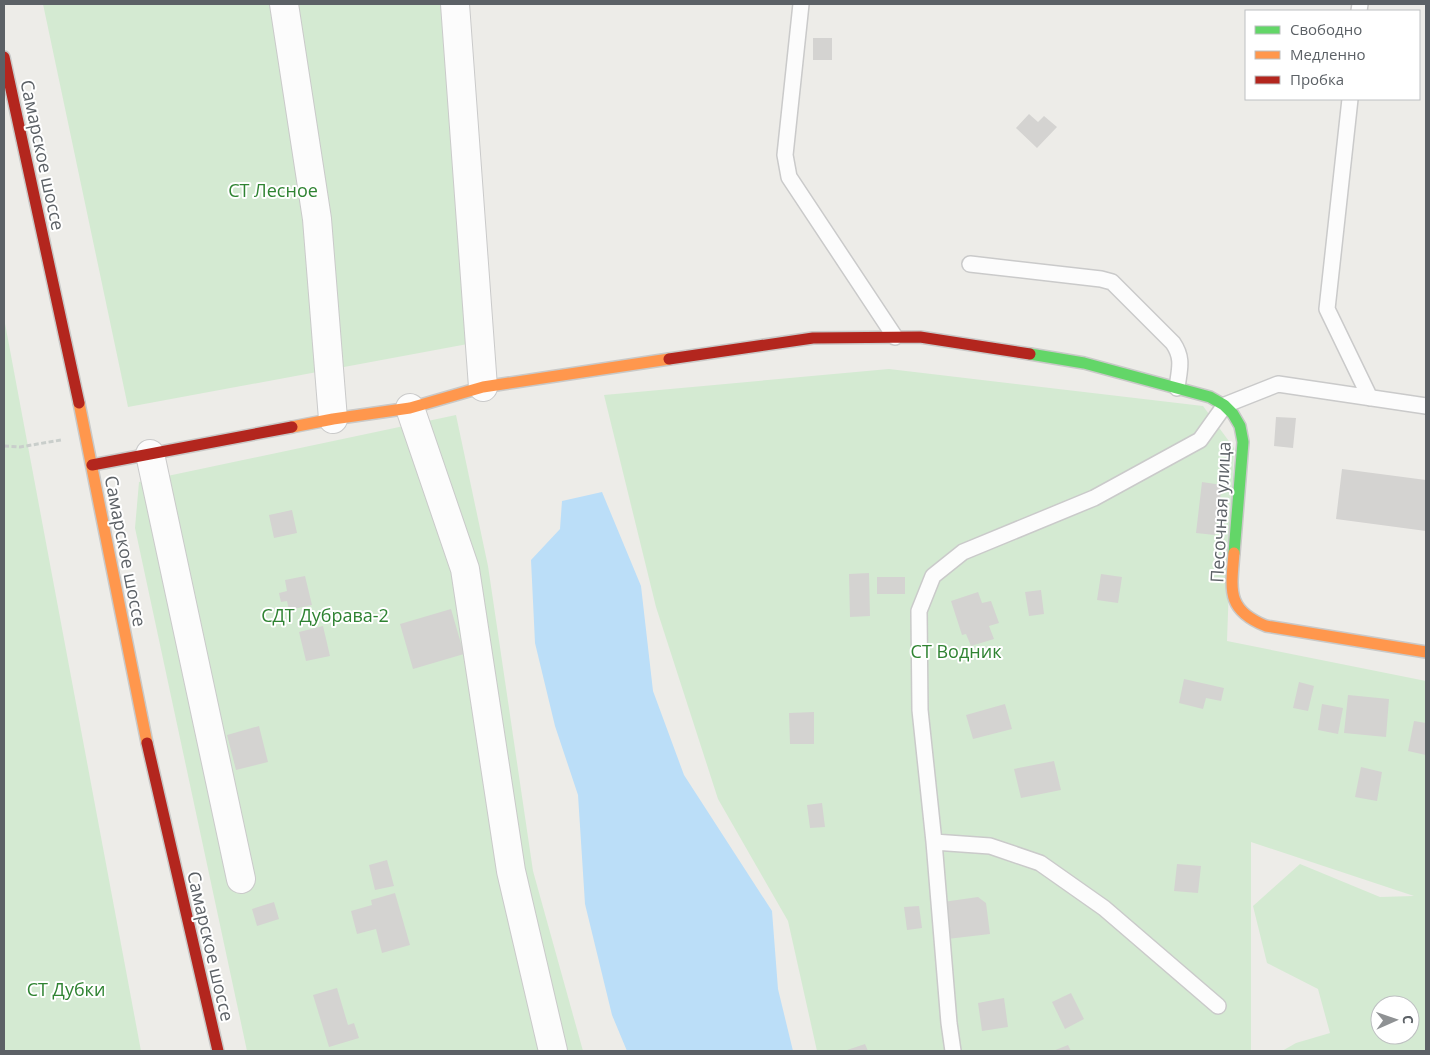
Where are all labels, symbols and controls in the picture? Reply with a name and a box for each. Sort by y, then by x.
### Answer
legend [1245,10,1420,100]
text: Свободно [1290,19,1362,39]
text: Медленно [1290,44,1366,64]
text: Пробка [1290,69,1344,89]
street label: Самарское шоссе [15,78,71,232]
park label: СТ Лесное [228,178,318,202]
street label: Песочная улица [1204,441,1236,583]
street label: Самарское шоссе [100,473,152,629]
park label: СДТ Дубрава-2 [261,603,389,627]
park label: СТ Водник [911,639,1002,663]
street label: Самарское шоссе [182,869,240,1023]
park label: СТ Дубки [27,977,105,1001]
north arrow [1370,995,1420,1045]
text: С [1399,1015,1418,1024]

